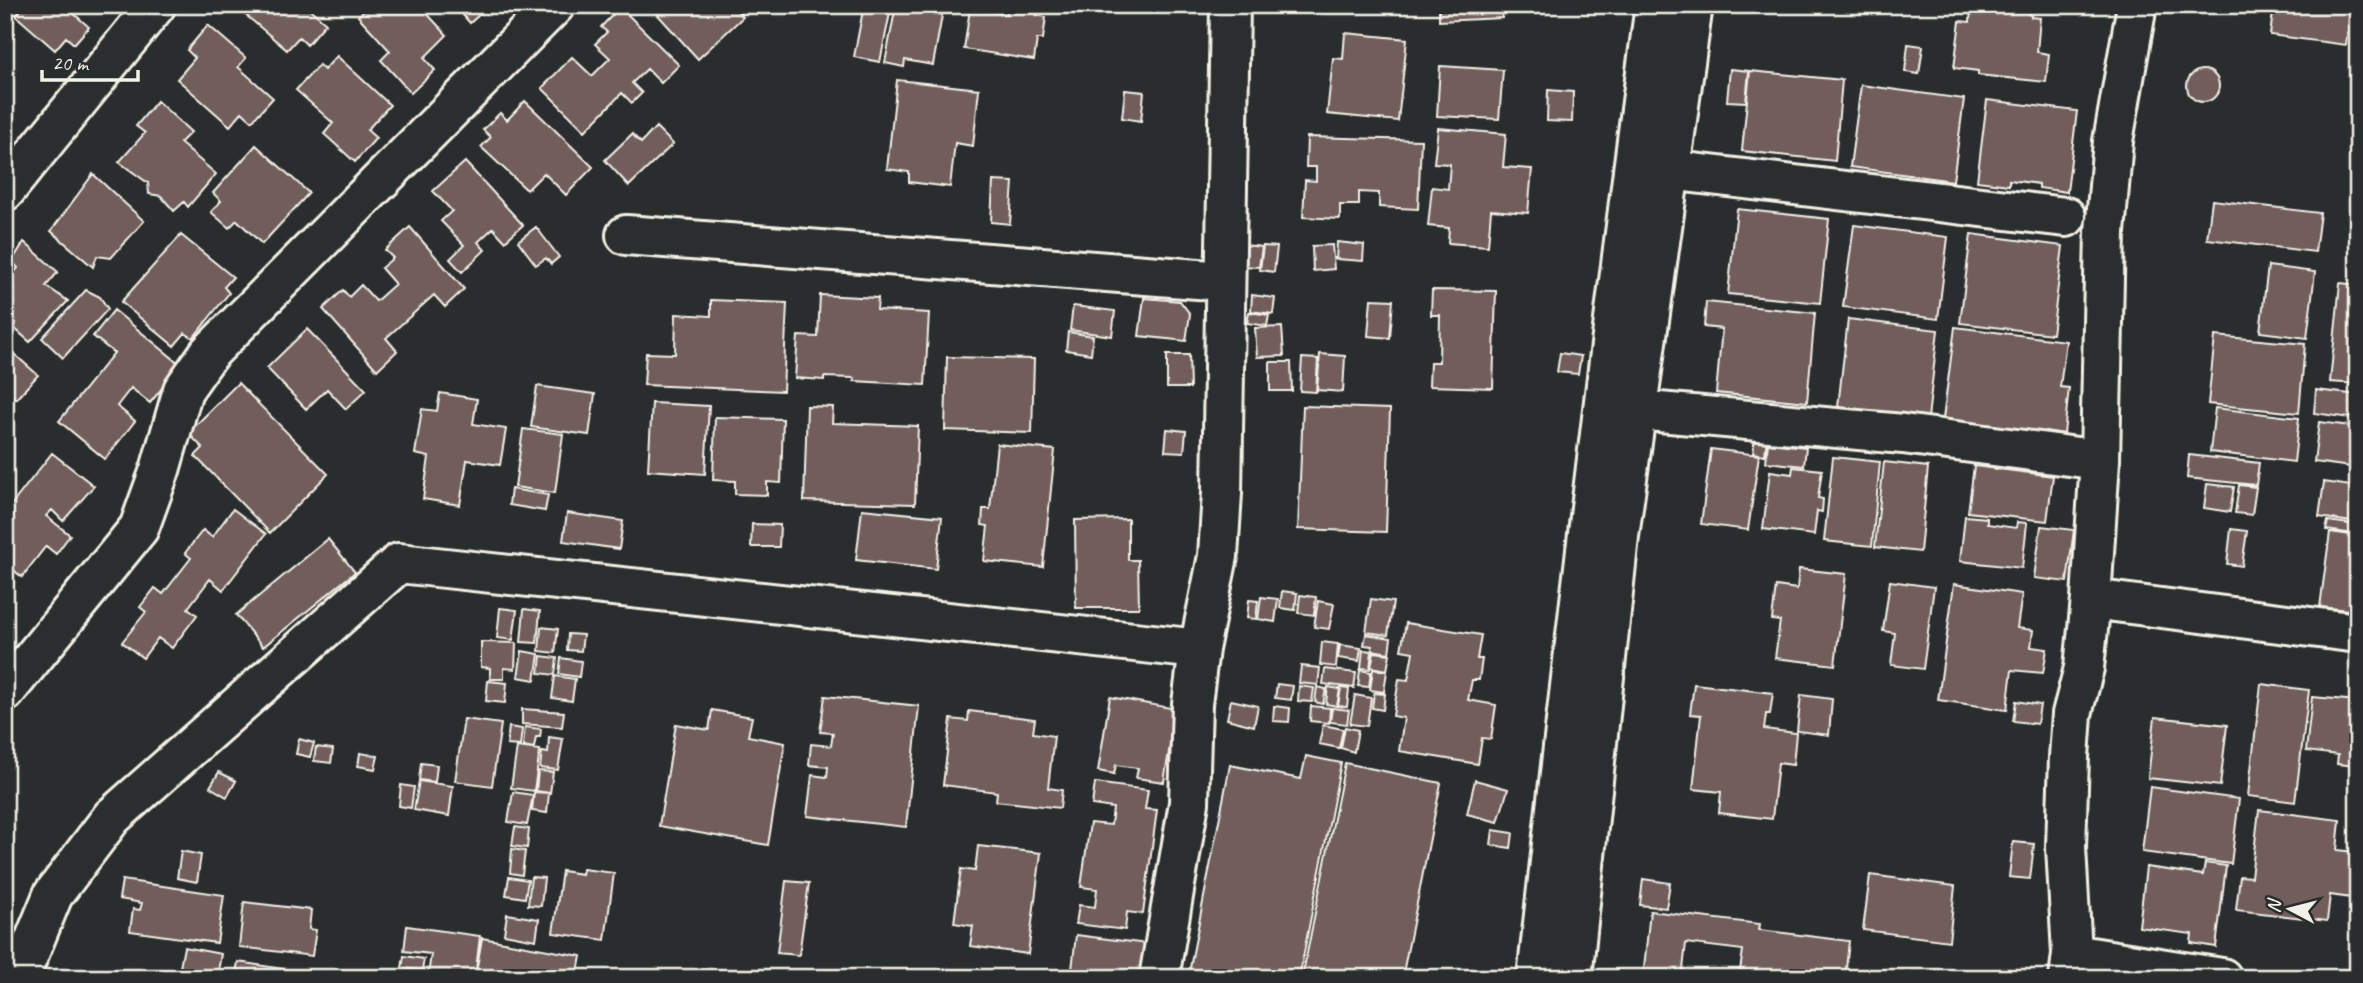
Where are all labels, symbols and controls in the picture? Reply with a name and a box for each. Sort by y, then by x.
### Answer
scale bar [42,38,138,82]
text: 20 m [52,50,90,76]
north arrow [2254,874,2324,944]
text: N [2261,897,2287,914]

